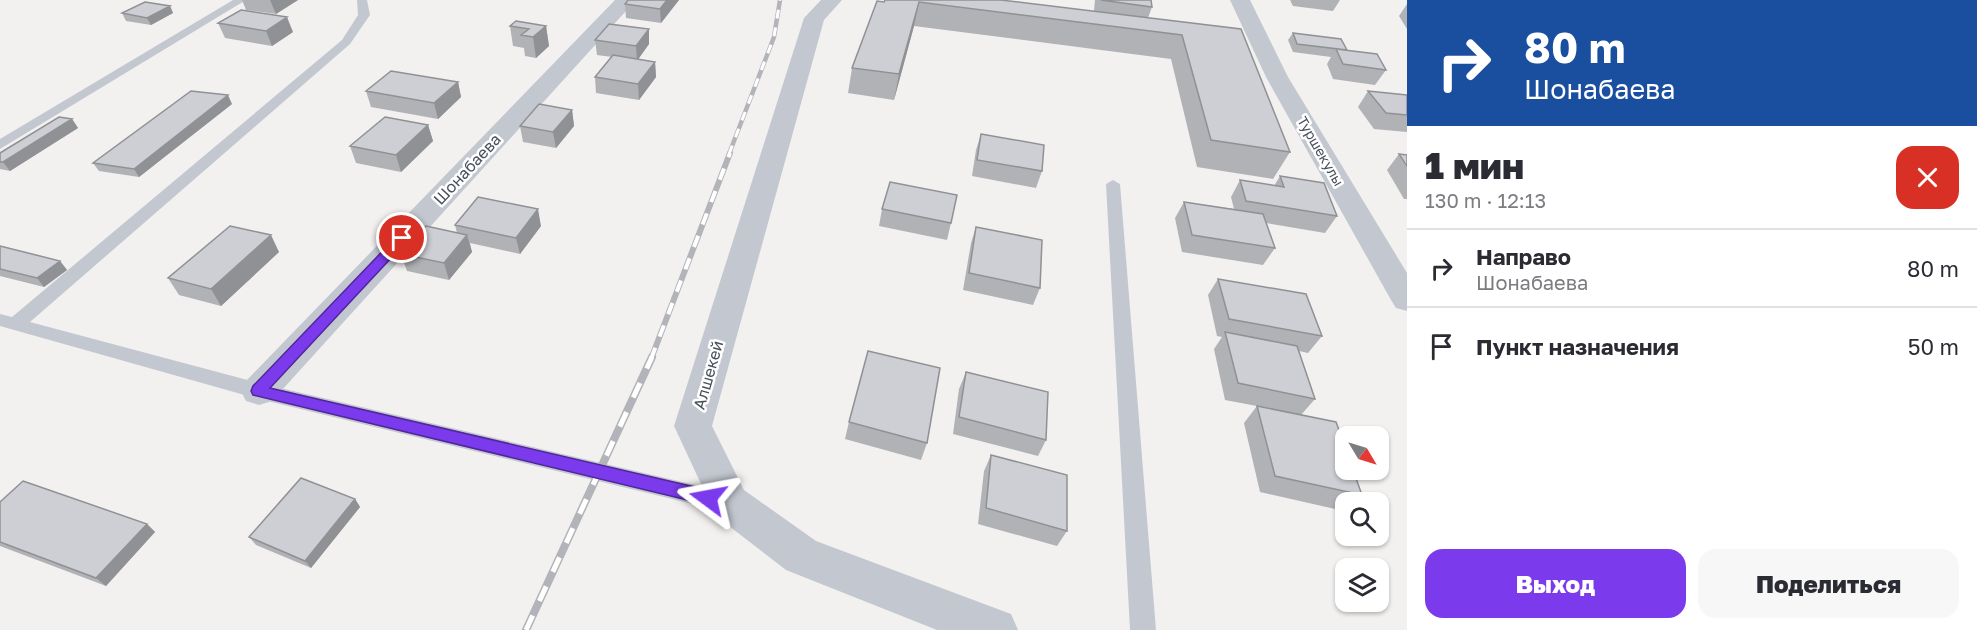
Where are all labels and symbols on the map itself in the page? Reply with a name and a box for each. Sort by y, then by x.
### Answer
street label: Туршекулы [1294,113,1348,189]
street label: Шонабаева [429,129,505,209]
pin [376,212,427,263]
street label: Алшекей [689,338,727,412]
north arrow [1335,426,1389,480]
position arrow [676,466,740,530]

